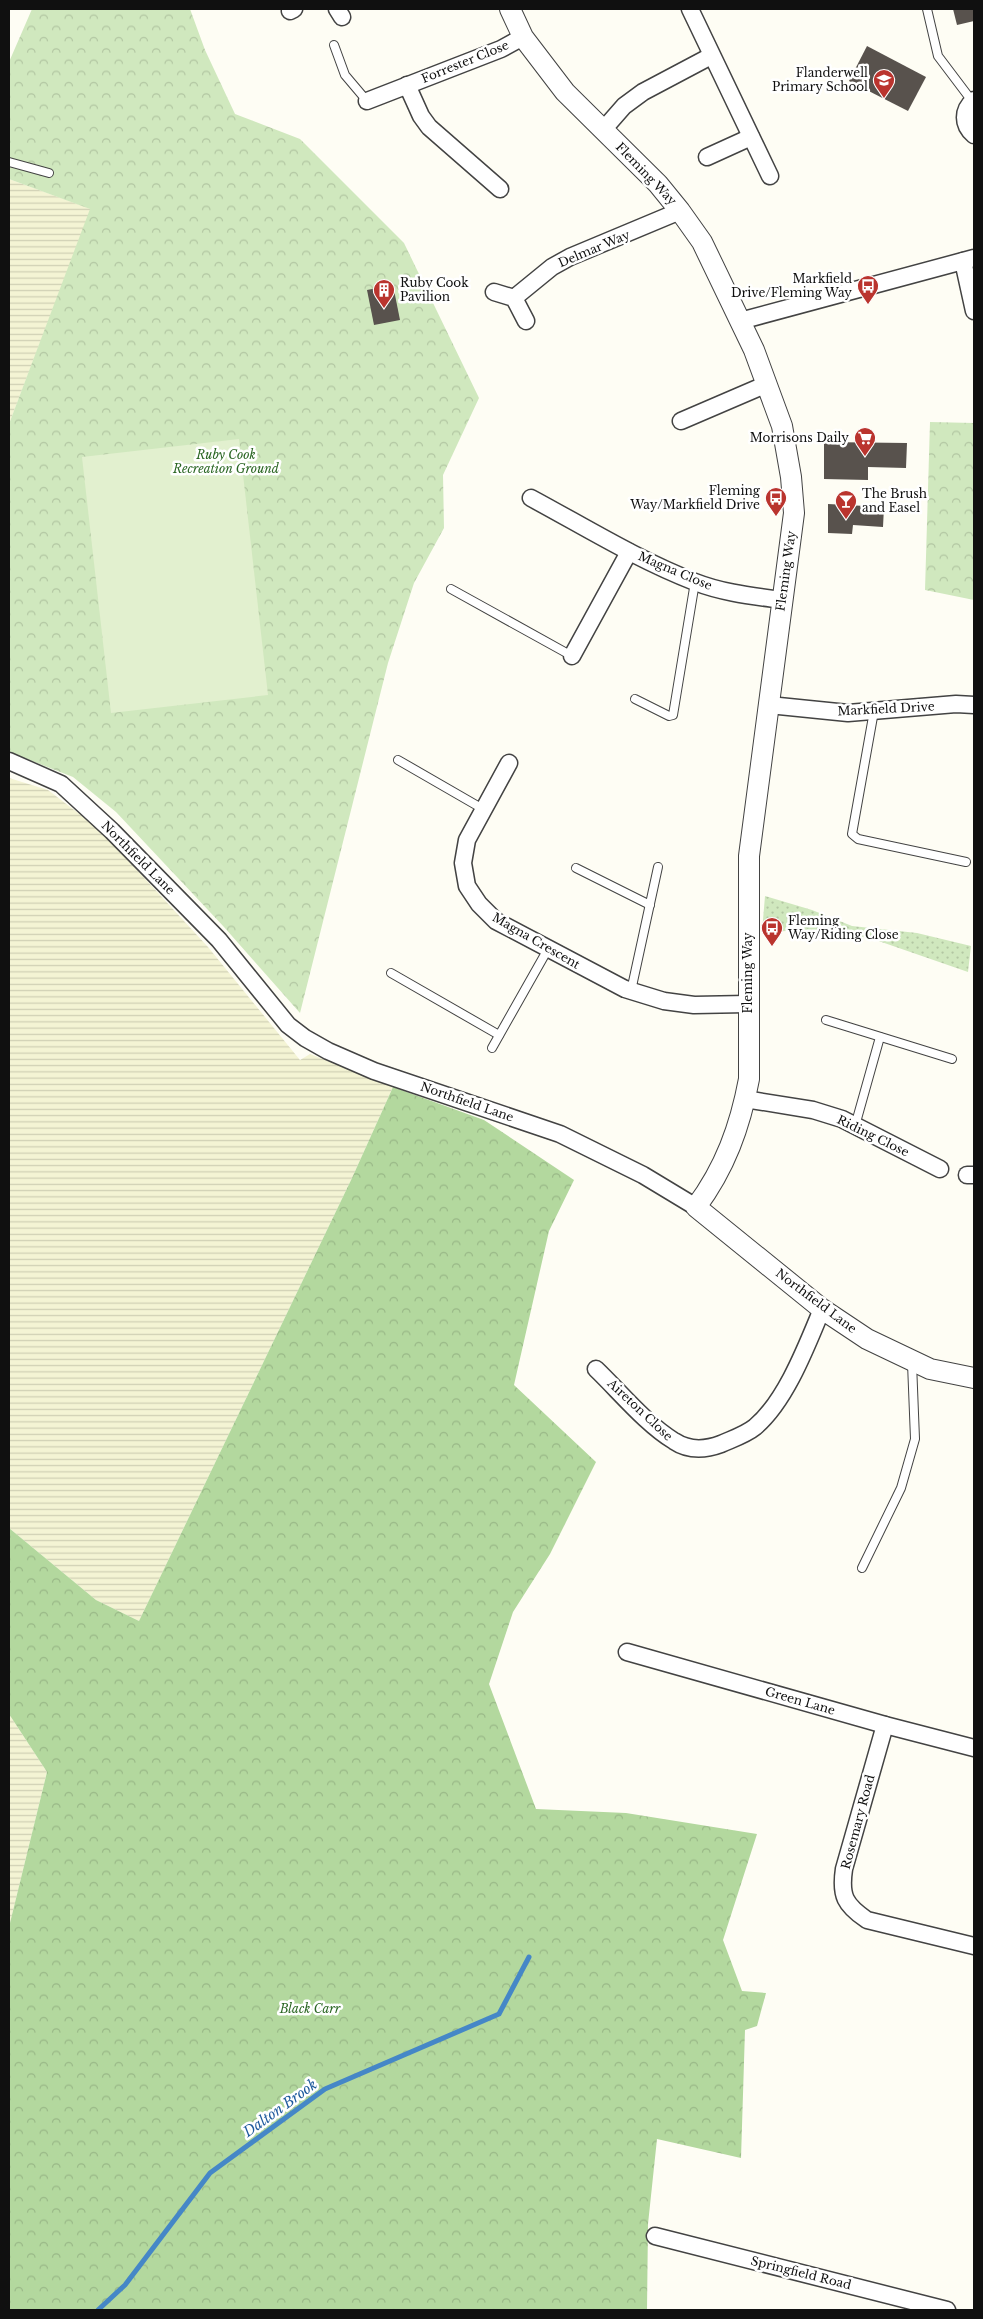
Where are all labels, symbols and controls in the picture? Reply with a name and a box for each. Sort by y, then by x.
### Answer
street label: Forrester Close [419,37,511,86]
place label: Flanderwell Primary School [772,65,868,94]
school or university icon: Flanderwell Primary School [872,68,896,99]
street label: Fleming Way [613,139,680,208]
street label: Delmar Way [556,227,632,270]
place label: Markfield Drive/Fleming Way [731,271,852,300]
bus stop icon: Markfield Drive/Fleming Way [856,274,880,305]
place label: Ruby Cook Pavilion [400,275,469,304]
building icon: Ruby Cook Pavilion [372,278,396,309]
supermarket icon: Morrisons Daily [853,426,877,457]
place label: Morrisons Daily [750,430,849,445]
park label: Ruby Cook Recreation Ground [172,447,280,476]
place label: Fleming Way/Markfield Drive [629,483,761,512]
bus stop icon: Fleming Way/Markfield Drive [764,486,788,517]
place label: The Brush and Easel [862,486,927,515]
bar icon: The Brush and Easel [834,489,858,520]
street label: Fleming Way [772,529,799,612]
street label: Magna Close [636,548,715,593]
street label: Markfield Drive [837,698,935,719]
street label: Northfield Lane [99,818,178,897]
street label: Magna Crescent [490,909,583,972]
place label: Fleming Way/Riding Close [787,913,899,942]
bus stop icon: Fleming Way/Riding Close [760,916,784,947]
street label: Fleming Way [740,932,755,1014]
street label: Northfield Lane [419,1079,516,1125]
street label: Riding Close [835,1112,912,1159]
street label: Northfield Lane [773,1265,860,1336]
street label: Aireton Close [604,1375,676,1444]
street label: Green Lane [763,1683,837,1718]
street label: Rosemary Road [838,1773,877,1871]
park label: Black Carr [279,2001,341,2016]
water label: Dalton Brook [239,2075,320,2141]
street label: Springfield Road [749,2253,853,2292]

